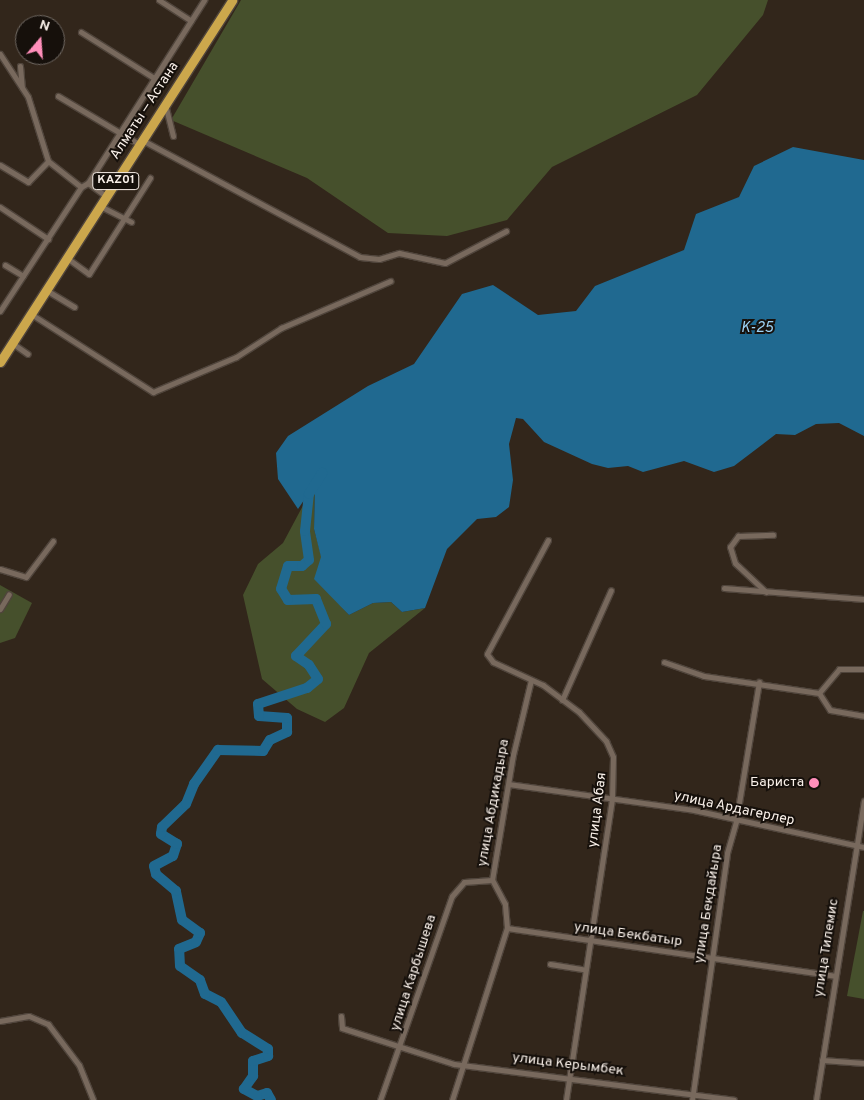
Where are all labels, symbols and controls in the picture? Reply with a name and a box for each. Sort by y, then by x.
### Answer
north arrow [15,15,65,65]
text: N [37,17,52,36]
street label: Алматы — Астана [107,59,183,163]
road number: KАZ01 [92,172,140,190]
water label: К-25 [741,320,773,338]
street label: улица Абдикадыра [474,738,514,868]
street label: улица Абая [585,771,611,849]
place label: Бариста [750,775,804,791]
marker: Бариста [808,777,820,789]
street label: улица Ардагерлер [672,788,796,830]
street label: улица Бекдайыра [691,843,727,965]
street label: улица Тилемис [811,897,843,999]
street label: улица Карбышева [387,913,441,1033]
street label: улица Бекбатыр [573,919,683,951]
street label: улица Керымбек [511,1050,625,1080]

